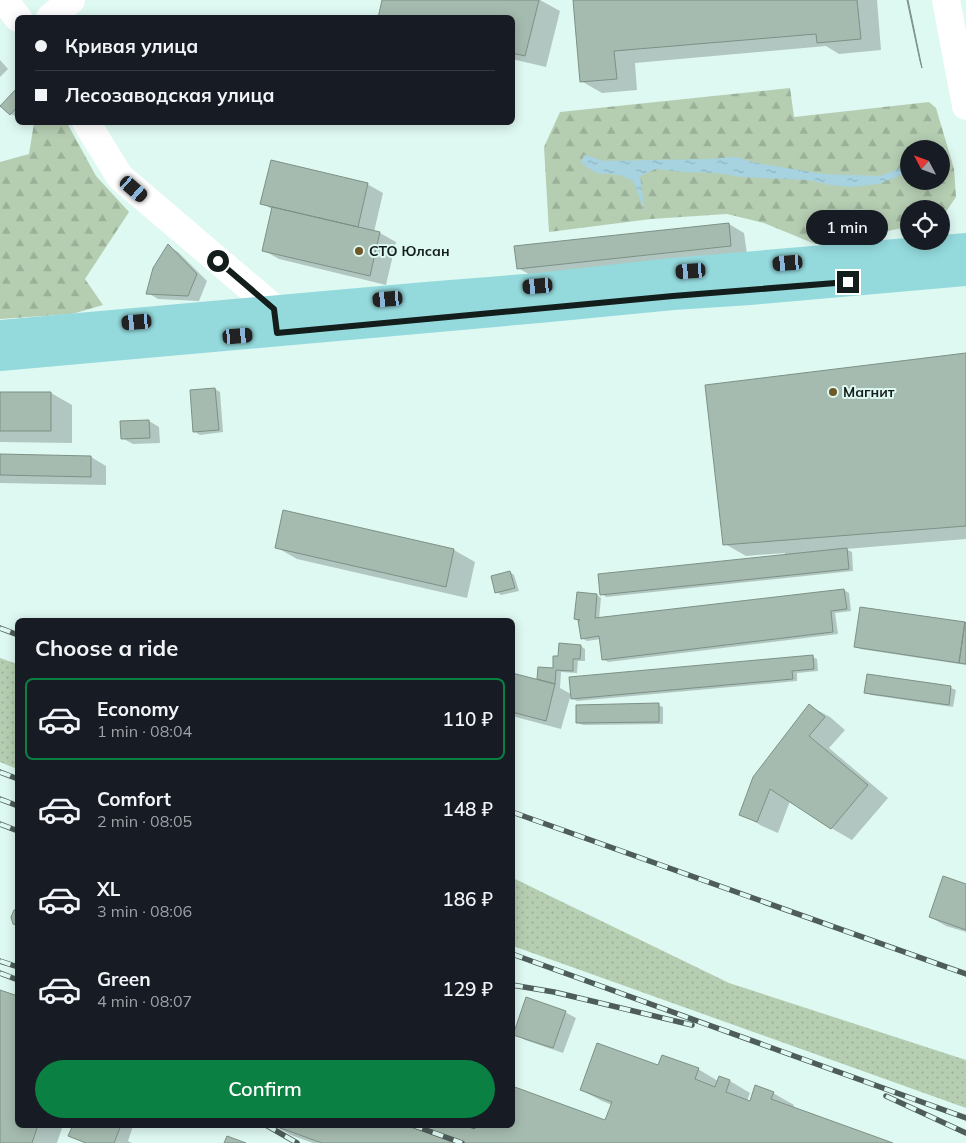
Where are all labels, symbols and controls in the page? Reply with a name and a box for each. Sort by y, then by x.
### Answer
text: Кривая улица [65,34,198,58]
text: Лесозаводская улица [65,83,275,107]
north arrow [900,140,950,190]
map controls [900,140,950,250]
car [117,173,150,205]
button: locate [900,200,950,250]
callout: 1 min [807,210,889,244]
text: 1 min [826,217,868,237]
place label: СТО Юлсан [369,242,450,260]
marker: СТО Юлсан [353,245,365,257]
route start [207,250,229,272]
car [772,254,803,272]
car [675,262,706,280]
route end [837,271,859,293]
car [522,277,553,295]
car [372,290,403,308]
car [121,313,152,331]
car [222,327,253,345]
place label: Магнит [843,383,895,401]
marker: Магнит [827,386,839,398]
text: Choose a ride [35,634,178,662]
icon: car [37,697,82,742]
text: Economy [97,697,179,721]
text: 110 ₽ [442,707,493,731]
text: 1 min · 08:04 [97,721,192,741]
icon: car [37,787,82,832]
text: Comfort [97,787,171,811]
text: 148 ₽ [442,797,493,821]
text: 2 min · 08:05 [97,811,192,831]
icon: car [37,877,82,922]
text: XL [97,877,120,901]
text: 186 ₽ [442,887,493,911]
text: 3 min · 08:06 [97,901,192,921]
icon: car [37,967,82,1012]
text: Green [97,967,151,991]
text: 129 ₽ [442,977,493,1001]
text: 4 min · 08:07 [97,991,192,1011]
button: Confirm [35,1060,495,1118]

